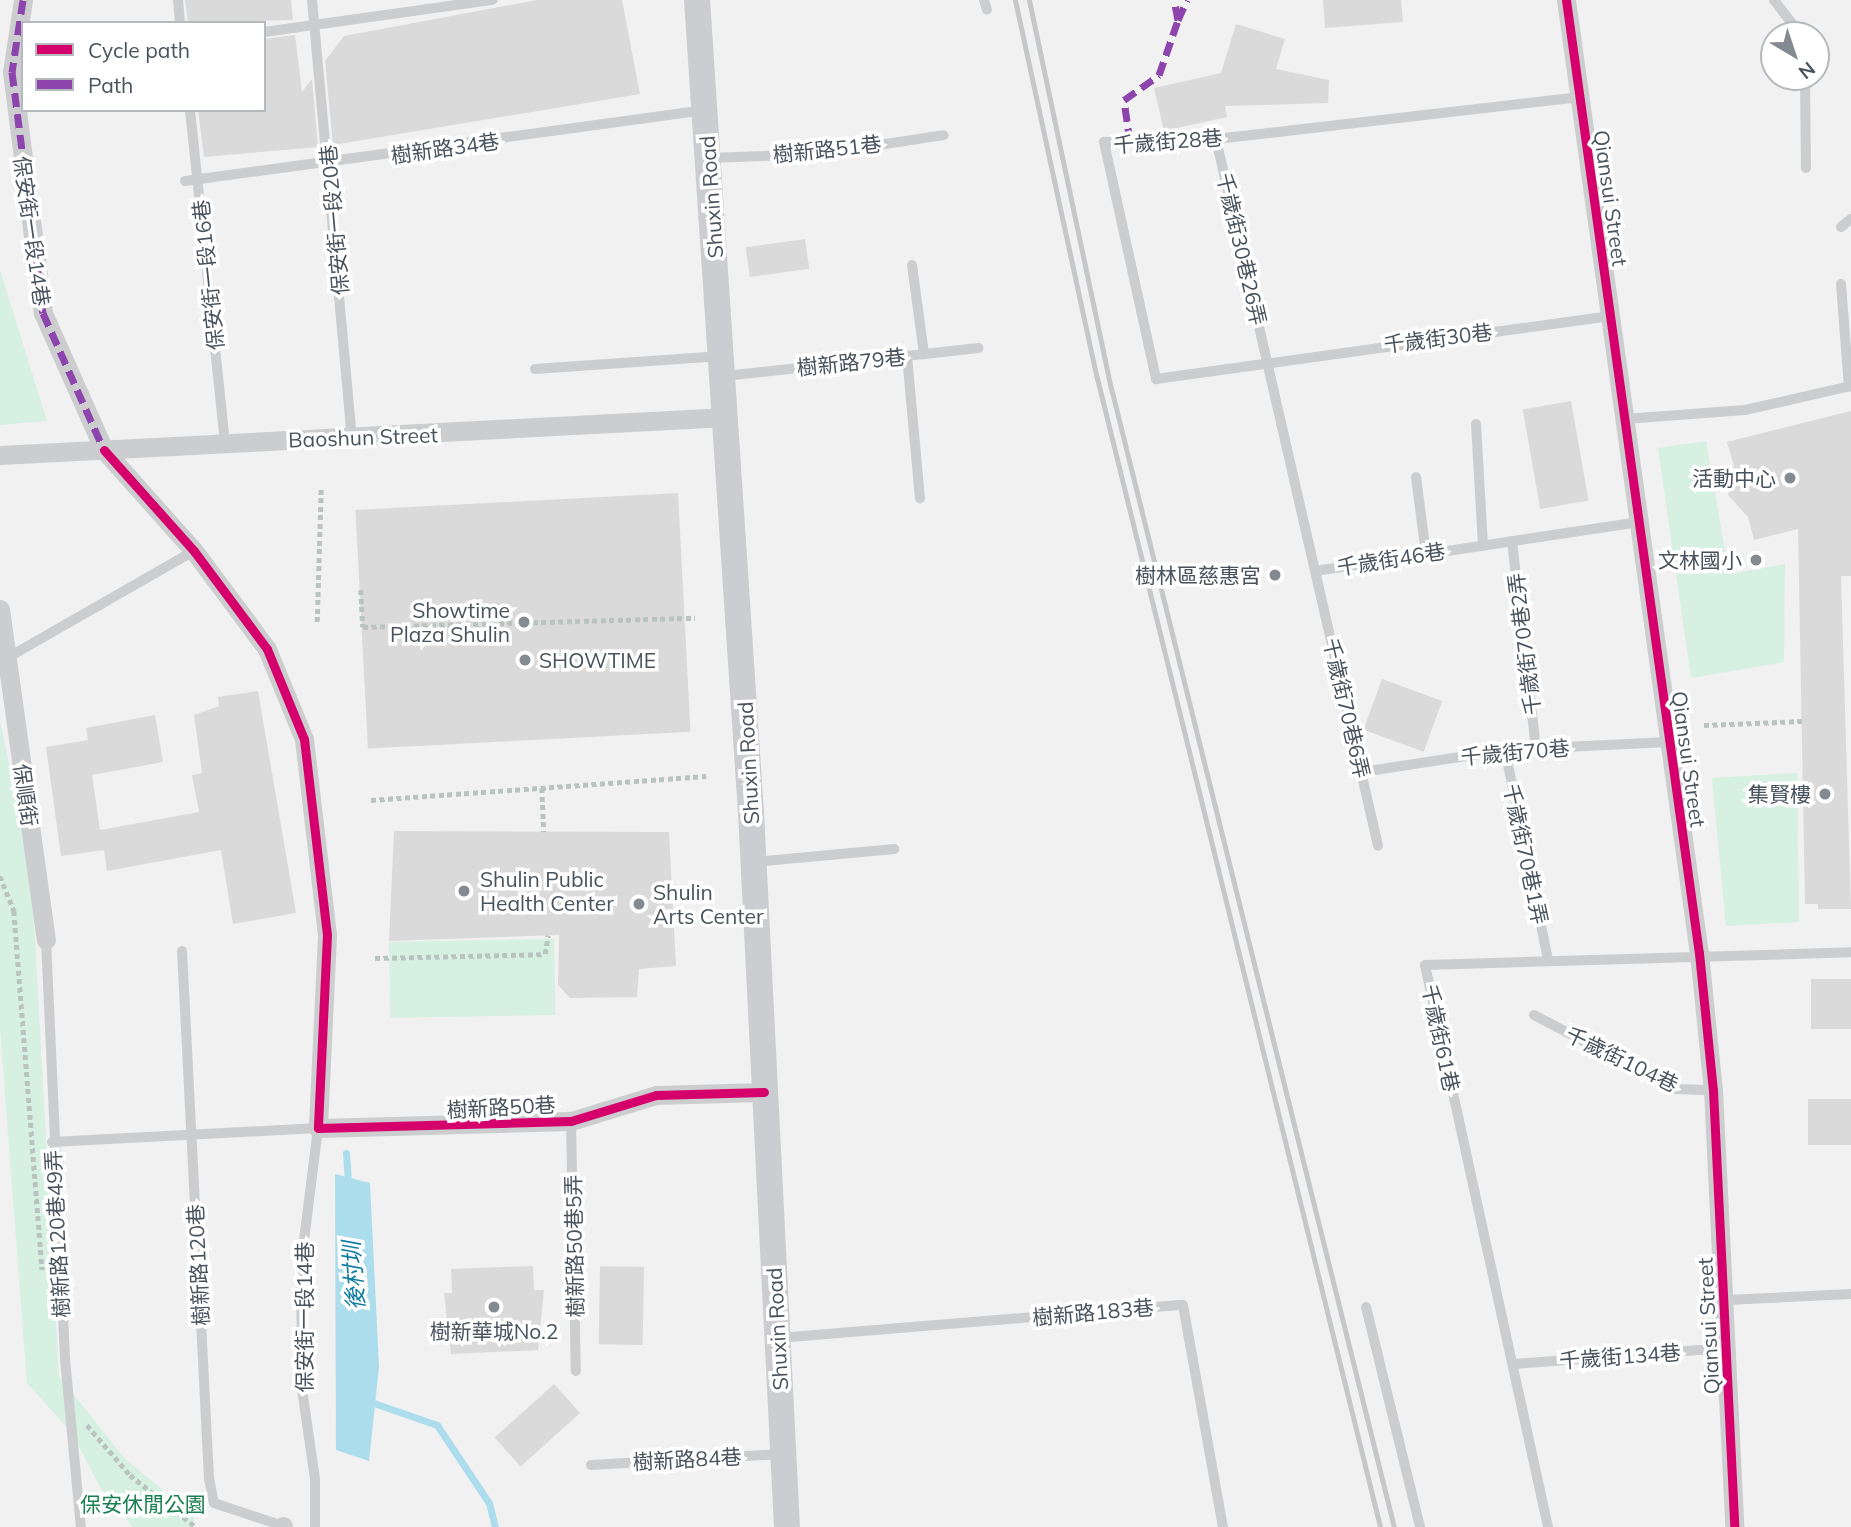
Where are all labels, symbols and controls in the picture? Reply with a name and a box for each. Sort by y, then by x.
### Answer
legend [21,21,266,112]
north arrow [1760,21,1830,91]
text: Cycle path [88,37,190,63]
text: N [1794,57,1820,85]
text: Path [88,72,133,98]
street label: 千歲街28巷 [1113,125,1223,157]
street label: 樹新路34巷 [389,128,501,168]
street label: Qiansui Street [1589,128,1633,268]
street label: 樹新路51巷 [771,131,883,167]
street label: Shuxin Road [694,135,728,259]
street label: 保安街一段20巷 [315,144,353,296]
street label: 保安街一段14巷 [9,154,55,308]
street label: 千歲街30巷26弄 [1212,170,1272,328]
street label: 保安街一段16巷 [188,198,228,352]
street label: 千歲街30巷 [1382,319,1494,357]
street label: 樹新路79巷 [795,344,907,380]
street label: Baoshun Street [288,422,438,452]
place label: 活動中心 [1692,465,1776,491]
marker: 活動中心 [1782,470,1798,486]
street label: 千歲街46巷 [1335,538,1447,580]
place label: 文林國小 [1658,547,1742,573]
marker: 文林國小 [1748,552,1764,568]
place label: 樹林區慈惠宮 [1135,562,1261,588]
marker: 樹林區慈惠宮 [1267,567,1283,583]
street label: 千歲街70巷2弄 [1503,572,1545,716]
place label: Showtime Plaza Shulin [390,597,510,647]
marker: Showtime Plaza Shulin [516,614,532,630]
street label: 千歲街70巷6弄 [1319,636,1375,780]
place label: SHOWTIME [539,647,656,673]
marker: SHOWTIME [517,652,533,668]
street label: Qiansui Street [1667,689,1711,829]
street label: Shuxin Road [732,701,764,825]
street label: 千歲街70巷 [1460,735,1570,769]
street label: 保順街 [9,762,43,828]
place label: 集賢樓 [1748,781,1811,807]
street label: 千歲街70巷1弄 [1499,782,1553,926]
marker: 集賢樓 [1817,786,1833,802]
place label: Shulin Public Health Center [480,866,614,916]
place label: Shulin Arts Center [653,879,764,929]
marker: Shulin Public Health Center [454,881,474,901]
marker: Shulin Arts Center [631,896,647,912]
street label: 千歲街61巷 [1417,982,1465,1094]
street label: 千歲街104巷 [1562,1021,1682,1097]
street label: 樹新路50巷 [446,1092,556,1122]
street label: 樹新路120巷49弄 [40,1149,74,1319]
street label: 樹新路50巷5弄 [560,1174,588,1318]
street label: 樹新路120巷 [182,1204,214,1326]
street label: 保安街一段14巷 [291,1241,317,1393]
water label: 後村圳 [338,1241,370,1311]
street label: Qiansui Street [1692,1257,1724,1395]
street label: Shuxin Road [761,1267,793,1391]
street label: 樹新路183巷 [1031,1294,1155,1330]
marker: 樹新華城No.2 [486,1299,502,1315]
place label: 樹新華城No.2 [430,1318,558,1344]
street label: 千歲街134巷 [1558,1339,1682,1373]
street label: 樹新路84巷 [632,1444,742,1474]
park label: 保安休閒公園 [80,1491,206,1517]

